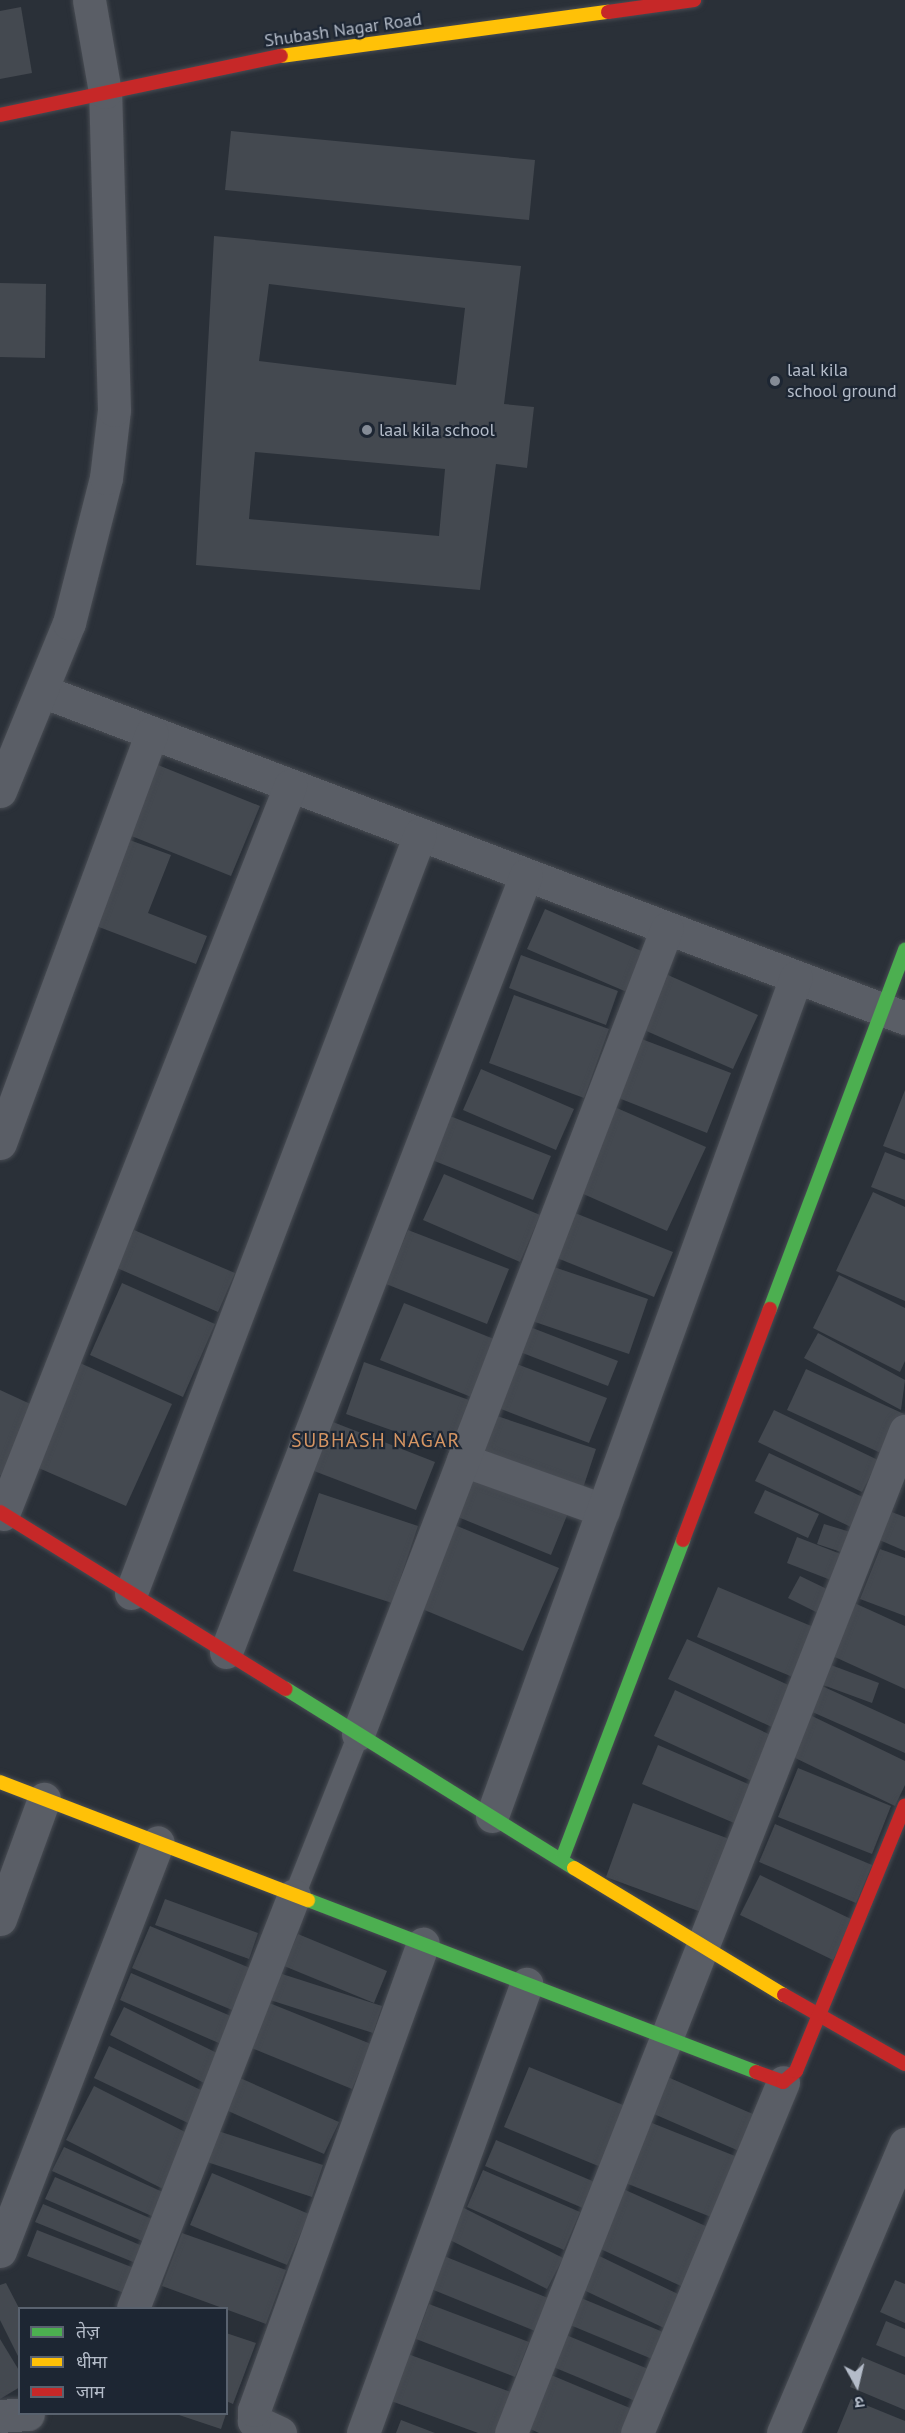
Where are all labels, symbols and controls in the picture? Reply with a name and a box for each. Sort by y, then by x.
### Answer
street label: Shubash Nagar Road [263,8,423,52]
place label: laal kila school ground [787,360,897,403]
marker: laal kila school ground [768,374,782,388]
place label: laal kila school [379,419,495,441]
marker: laal kila school [360,423,374,437]
district label: SUBHASH NAGAR [291,1428,461,1452]
legend [18,2307,228,2415]
text: तेज़ [76,2320,100,2343]
text: धीमा [76,2350,107,2373]
north arrow [827,2355,887,2415]
text: जाम [76,2380,105,2403]
text: उ [853,2392,866,2413]

